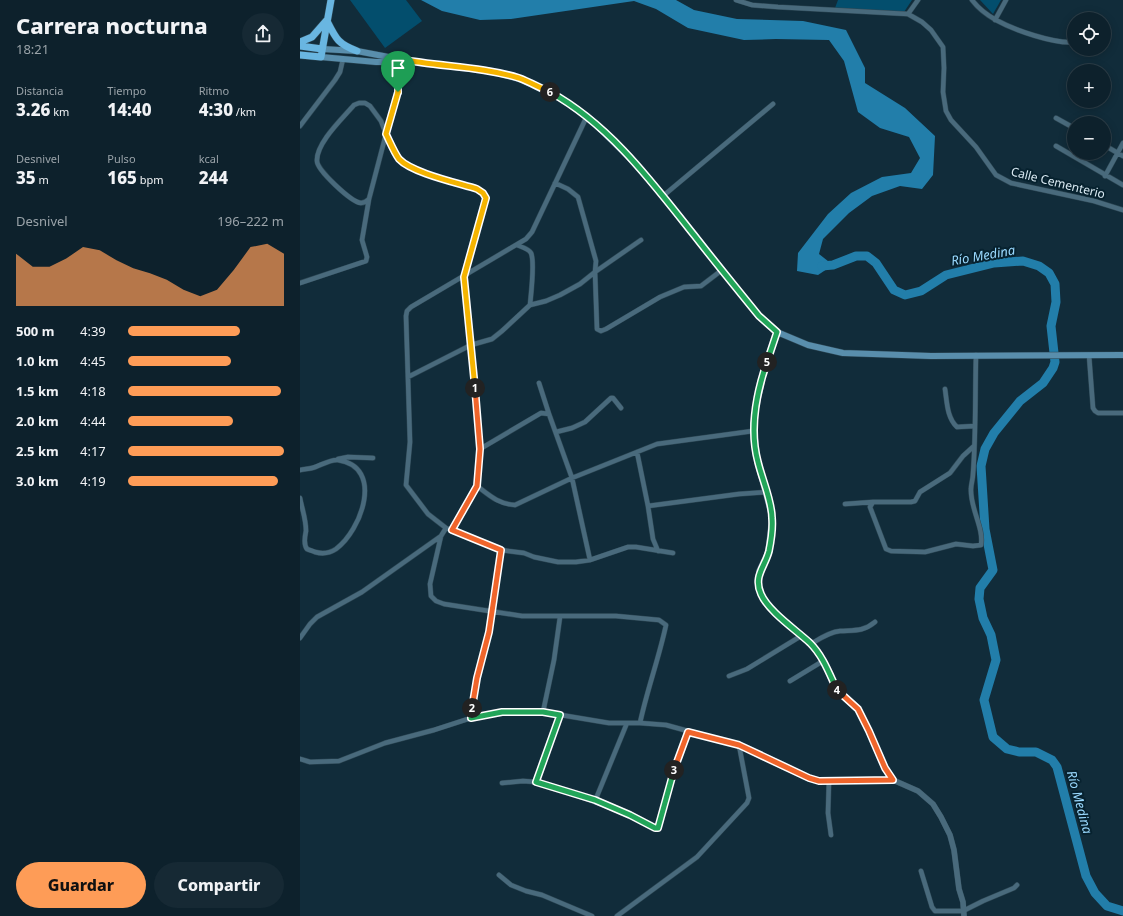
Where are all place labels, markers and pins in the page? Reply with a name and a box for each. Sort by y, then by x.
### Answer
pin [381,51,415,92]
pin: 6 [540,82,560,102]
pin: 5 [757,352,777,372]
pin: 1 [465,378,485,398]
pin: 4 [827,680,847,700]
pin: 2 [462,698,482,718]
pin: 3 [664,760,684,780]

